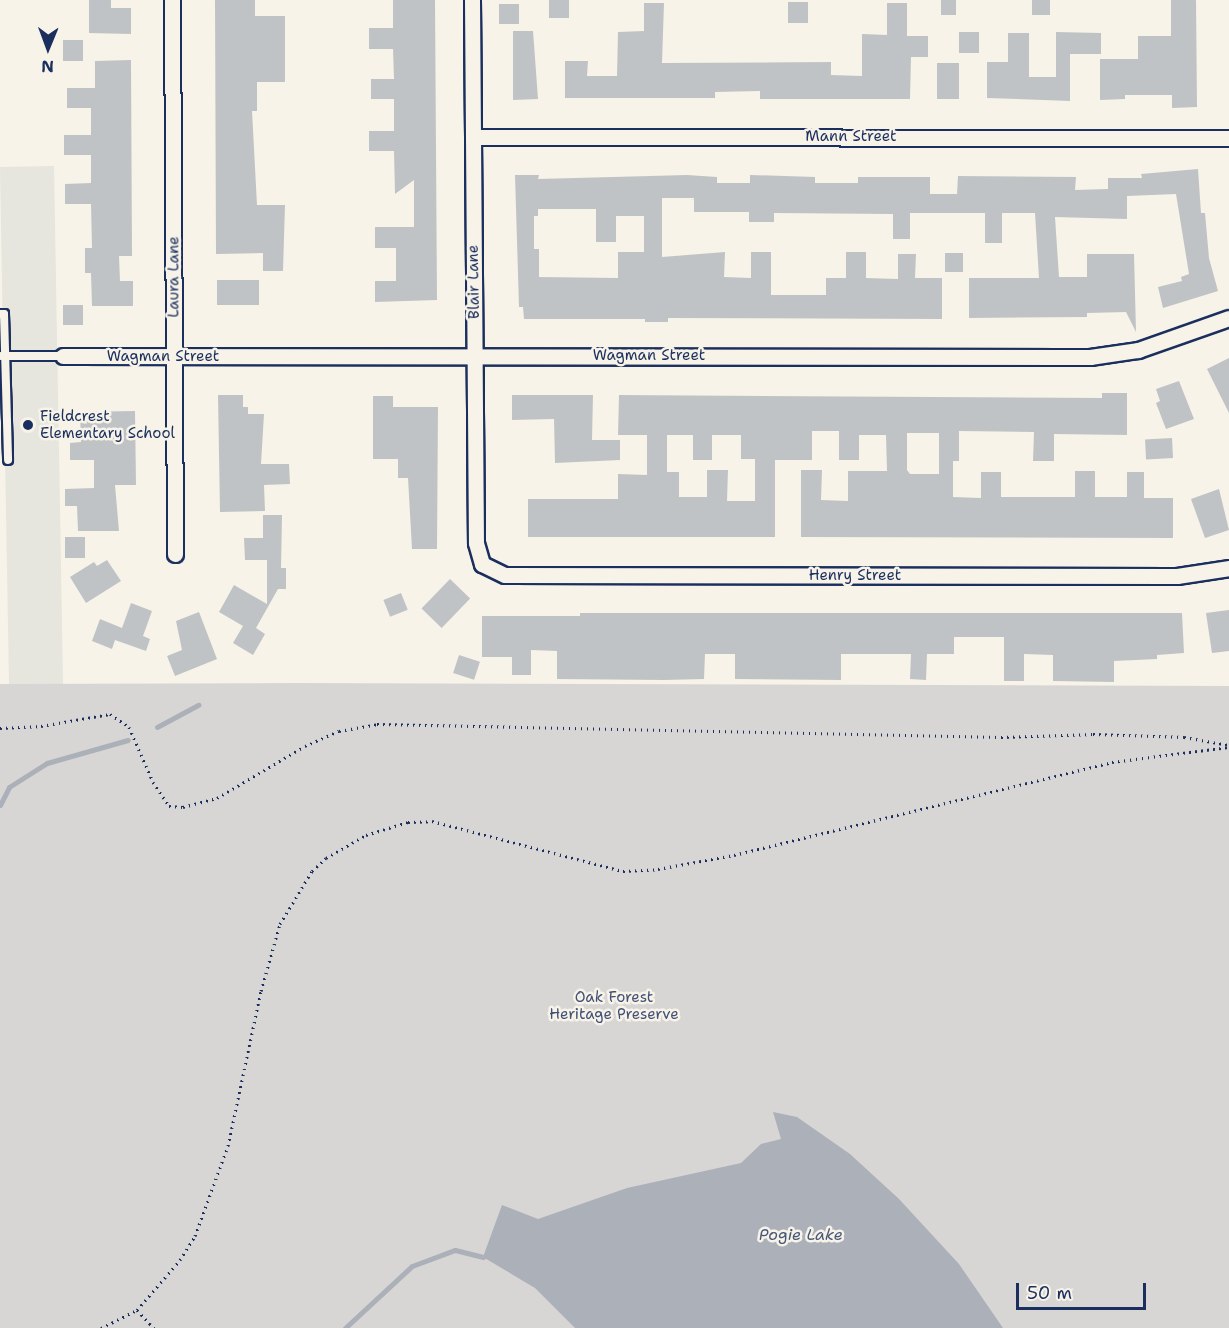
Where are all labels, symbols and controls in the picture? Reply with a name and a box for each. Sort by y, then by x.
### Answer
north arrow [18,18,78,78]
text: N [41,56,54,77]
street label: Mann Street [805,128,897,146]
street label: Laura Lane [165,236,183,318]
street label: Blair Lane [464,245,484,319]
street label: Wagman Street [593,347,705,365]
street label: Wagman Street [107,348,219,366]
place label: Fieldcrest Elementary School [40,407,175,442]
marker: Fieldcrest Elementary School [21,418,35,432]
street label: Henry Street [809,567,901,585]
park label: Oak Forest Heritage Preserve [549,988,679,1023]
water label: Pogie Lake [759,1225,843,1245]
scale bar [1019,1271,1150,1309]
text: 50 m [1027,1281,1072,1305]

